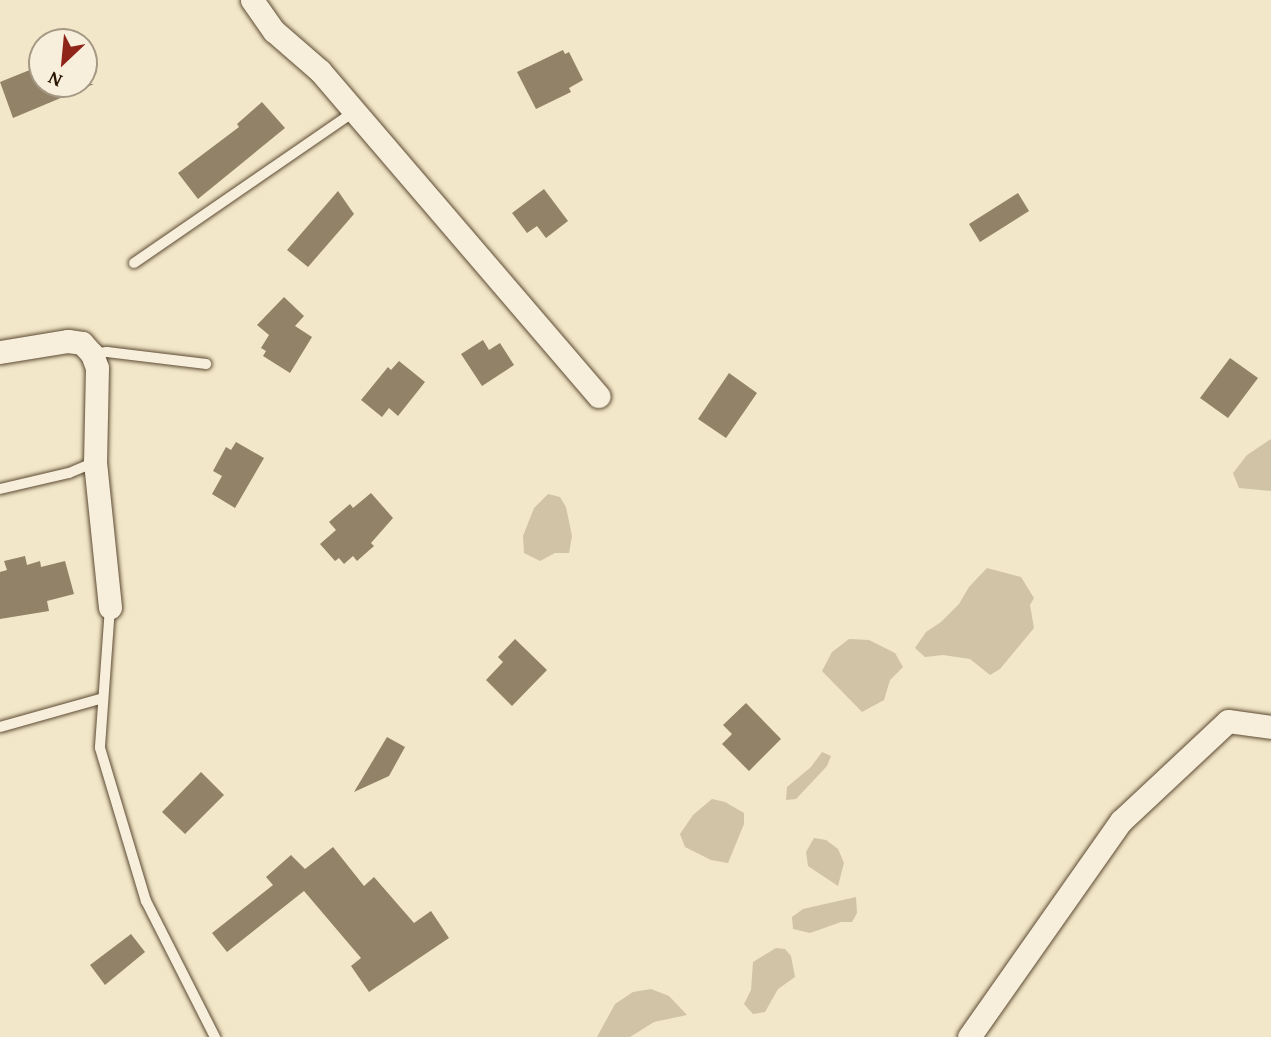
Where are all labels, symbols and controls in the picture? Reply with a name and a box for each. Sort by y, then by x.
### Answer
north arrow [28,28,98,98]
text: N [43,65,67,95]

